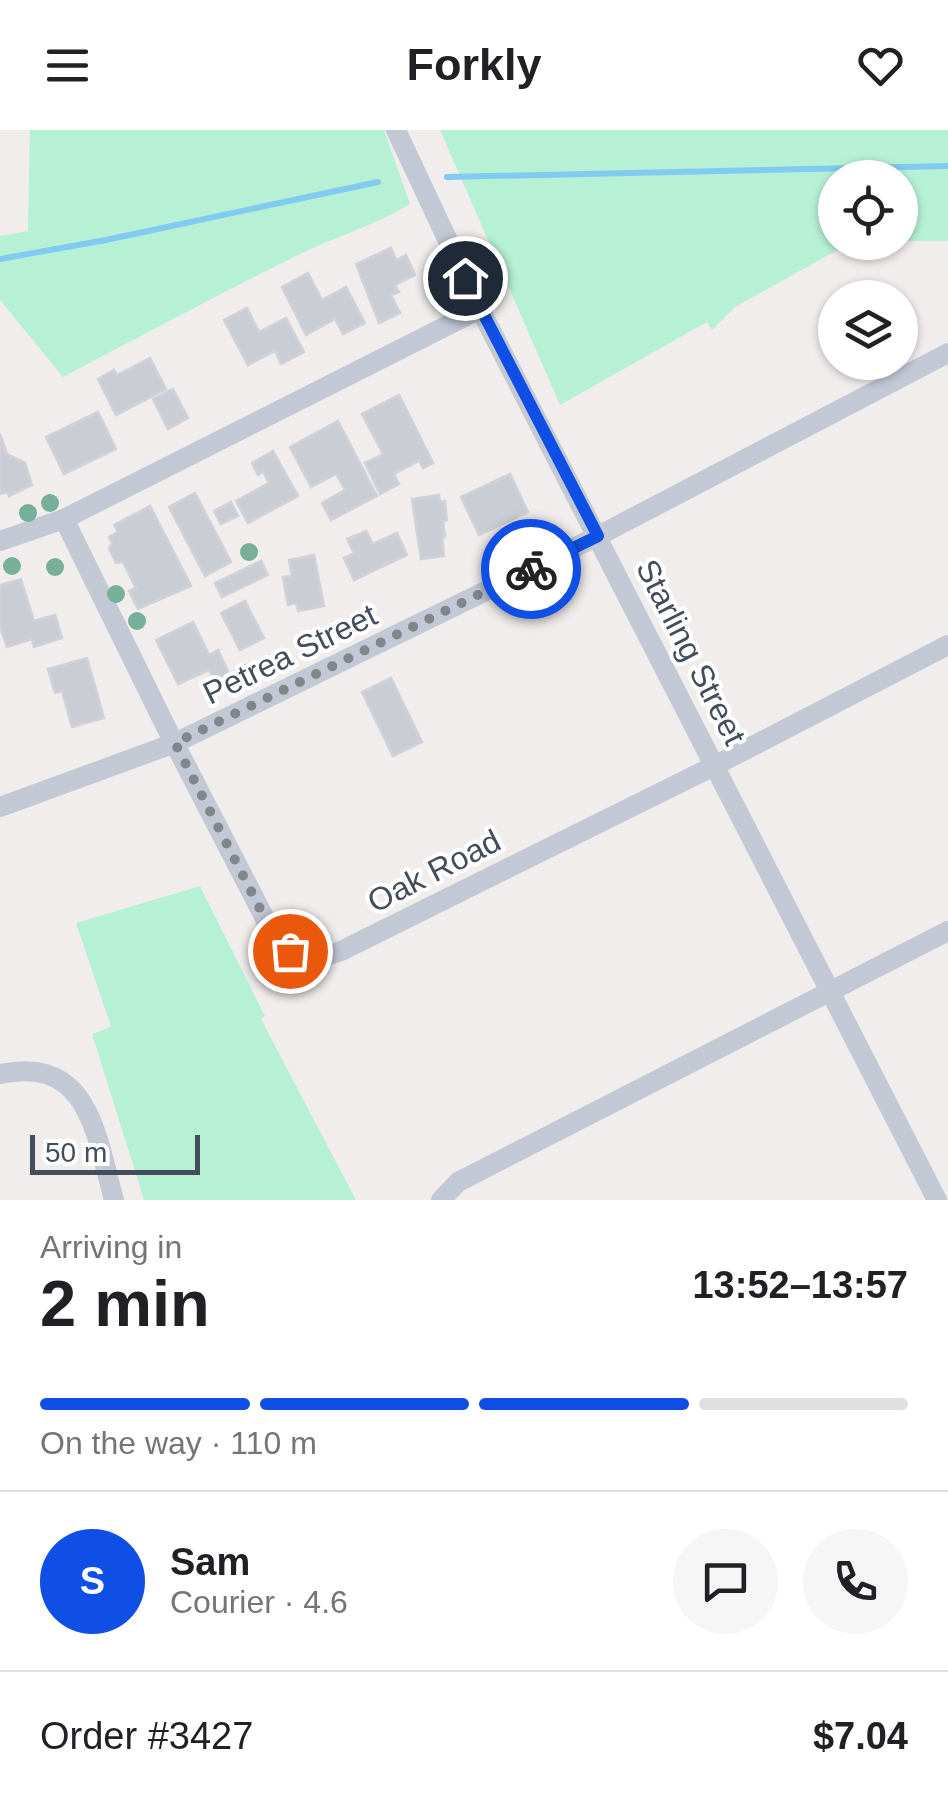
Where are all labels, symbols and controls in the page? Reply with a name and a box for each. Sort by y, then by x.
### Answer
icon: menu [40,38,95,93]
icon: heart [853,38,908,93]
text: Forkly [406,39,542,90]
map controls [818,160,918,380]
button: locate [818,160,918,260]
pin [423,236,508,321]
icon: home [438,251,493,306]
button: layers [818,280,918,380]
courier [481,519,581,619]
icon: bike [504,542,559,597]
street label: Starling Street [629,553,753,751]
street label: Petrea Street [197,596,383,712]
street label: Oak Road [362,822,506,920]
pin [248,909,333,994]
icon: bag [263,924,318,979]
scale bar [30,1130,200,1174]
text: 50 m [45,1137,107,1168]
text: Arriving in [40,1229,182,1265]
text: 13:52–13:57 [692,1264,908,1306]
text: 2 min [40,1267,210,1340]
text: On the way · 110 m [40,1425,317,1461]
button: chat [673,1529,778,1634]
button: phone [803,1529,908,1634]
text: Sam [170,1541,250,1583]
text: S [80,1560,105,1602]
text: Courier · 4.6 [170,1584,348,1620]
text: Order #3427 [40,1715,253,1757]
text: $7.04 [813,1715,908,1757]

